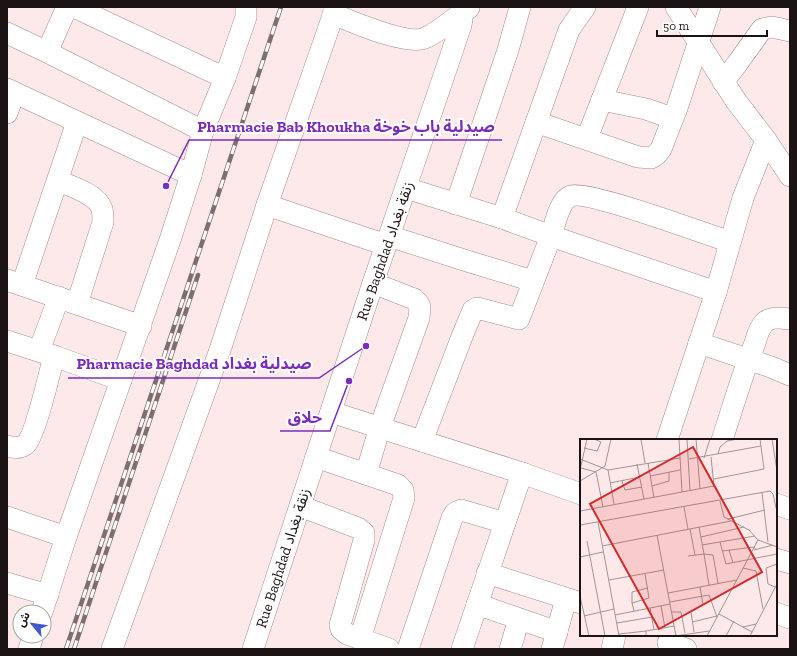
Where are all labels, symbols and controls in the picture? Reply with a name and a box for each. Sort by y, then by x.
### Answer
scale bar [657,12,767,38]
text: 50 m [663,19,690,33]
callout: Pharmacie Bab Khoukha صيدلية باب خوخة [189,112,502,140]
text: Pharmacie Bab Khoukha صيدلية باب خوخة [197,117,495,136]
street label: Rue Baghdad زنقة بغداد [353,179,417,323]
callout: Pharmacie Baghdad صيدلية بغداد [68,350,319,378]
text: Pharmacie Baghdad صيدلية بغداد [76,354,312,373]
callout: حلاق [280,403,330,431]
text: حلاق [288,408,322,427]
inset map [580,439,777,636]
street label: Rue Baghdad زنقة بغداد [252,486,314,630]
north arrow [12,604,52,644]
text: ش [14,610,33,629]

